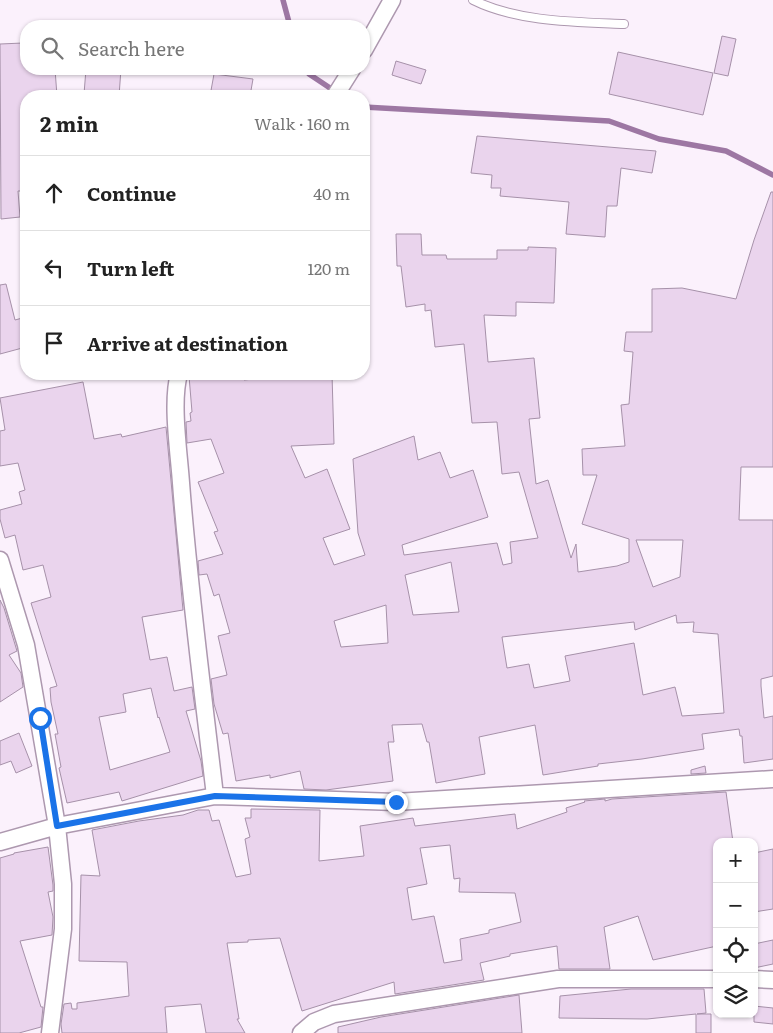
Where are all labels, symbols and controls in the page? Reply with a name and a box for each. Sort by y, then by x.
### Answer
search box [20,20,370,75]
icon: search [38,34,66,62]
text: Search here [78,34,185,62]
text: 2 min [40,107,99,138]
text: Walk · 160 m [254,111,350,135]
icon: ahead [40,179,68,207]
text: Continue [87,179,176,207]
text: 40 m [313,181,350,205]
icon: left [40,254,68,282]
text: Turn left [87,254,174,282]
text: 120 m [307,256,350,280]
icon: arrive [40,329,68,357]
text: Arrive at destination [87,329,288,357]
route start [29,707,52,730]
route end [385,791,408,814]
map controls [713,838,758,1018]
button: + [713,838,758,883]
button: − [713,883,758,928]
button: locate [713,928,758,973]
button: layers [713,973,758,1018]

